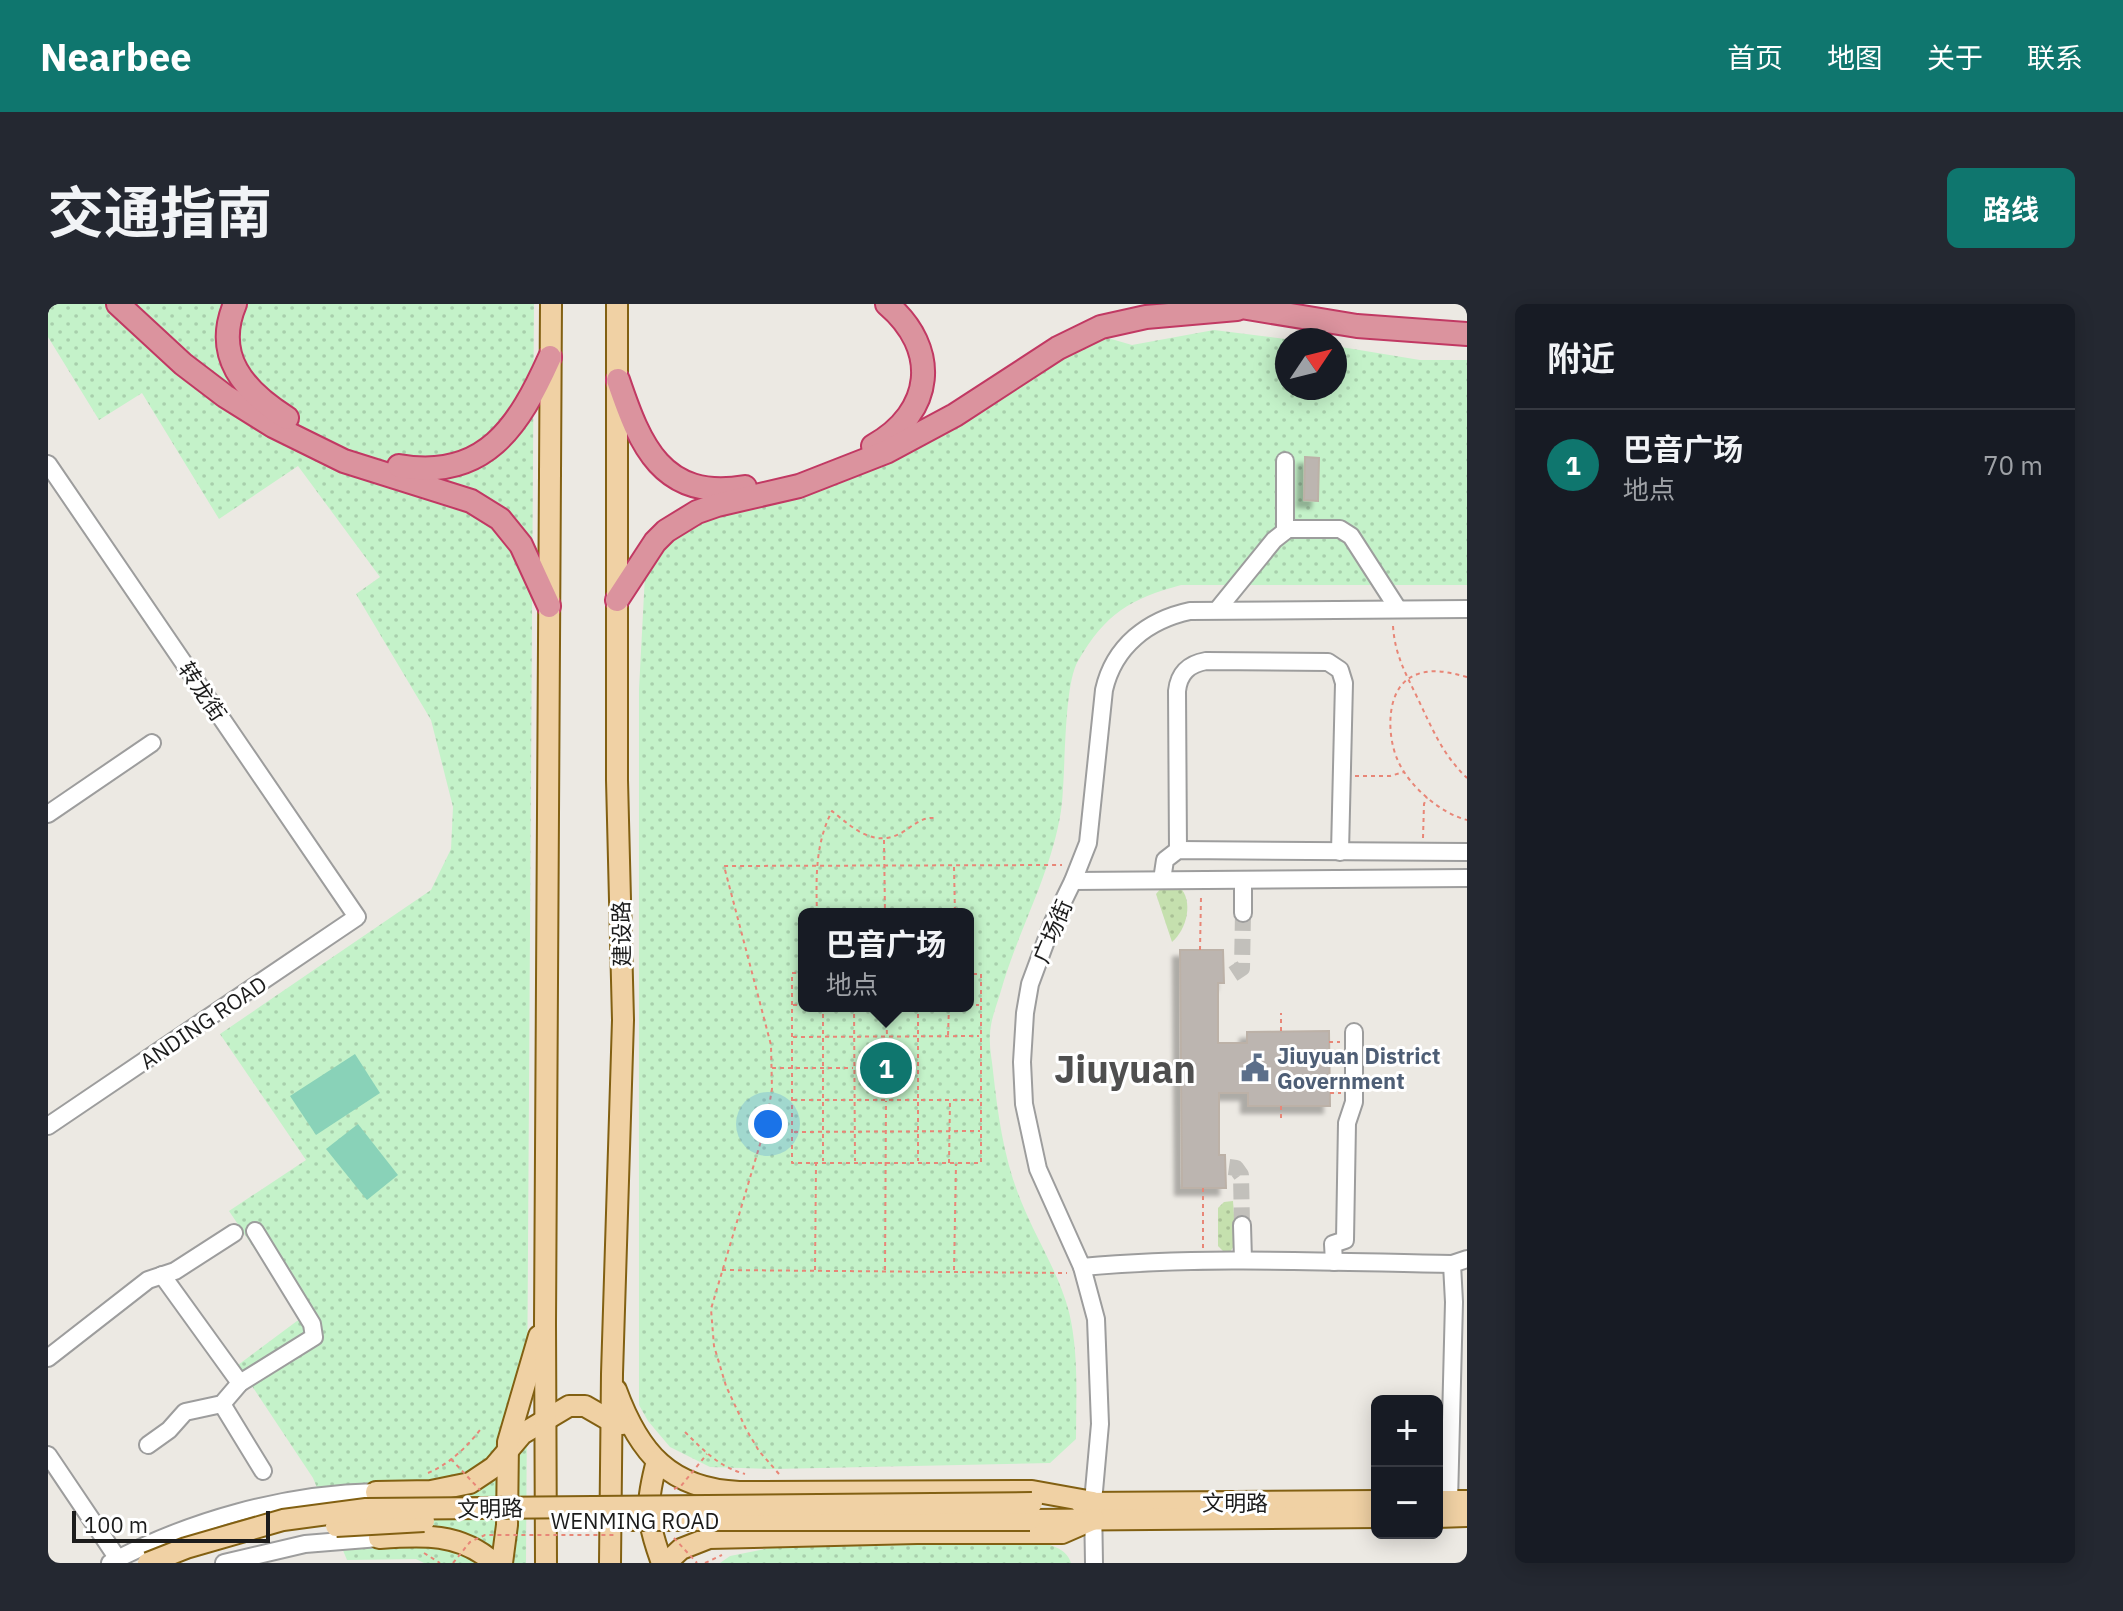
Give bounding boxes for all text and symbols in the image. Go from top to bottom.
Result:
text: Nearbee [40,32,192,81]
text: 首页 [1727,39,1783,76]
text: 地图 [1827,39,1883,76]
text: 关于 [1927,39,1983,76]
text: 联系 [2027,39,2083,76]
button: 路线 [1947,168,2075,248]
text: 交通指南 [48,176,272,248]
north arrow [1275,328,1347,400]
text: 附近 [1547,336,1615,380]
text: 巴音广场 [1623,429,1743,468]
text: 1 [1565,448,1581,482]
text: 70 m [1983,448,2043,482]
text: 地点 [1623,472,1675,506]
street label: 转龙街 [173,656,233,726]
street label: 广场街 [1026,895,1078,967]
street label: 建设路 [606,901,636,967]
popup [798,908,974,1012]
text: 巴音广场 [826,924,946,963]
text: 地点 [826,967,878,1001]
street label: ANDING ROAD [134,969,272,1075]
pin: 1 [860,1038,912,1098]
place label: Jiuyuan District Government [1277,1041,1440,1095]
district label: Jiuyuan [1054,1044,1196,1093]
public building icon: Jiuyuan District Government [1240,1053,1270,1083]
your location [748,1104,788,1144]
map controls [1371,1395,1443,1539]
button: + [1371,1395,1443,1467]
button: − [1371,1467,1443,1539]
street label: 文明路 [1202,1488,1268,1517]
street label: 文明路 [457,1493,523,1523]
street label: WENMING ROAD [551,1506,719,1535]
scale bar [72,1507,270,1543]
text: 100 m [84,1510,148,1539]

